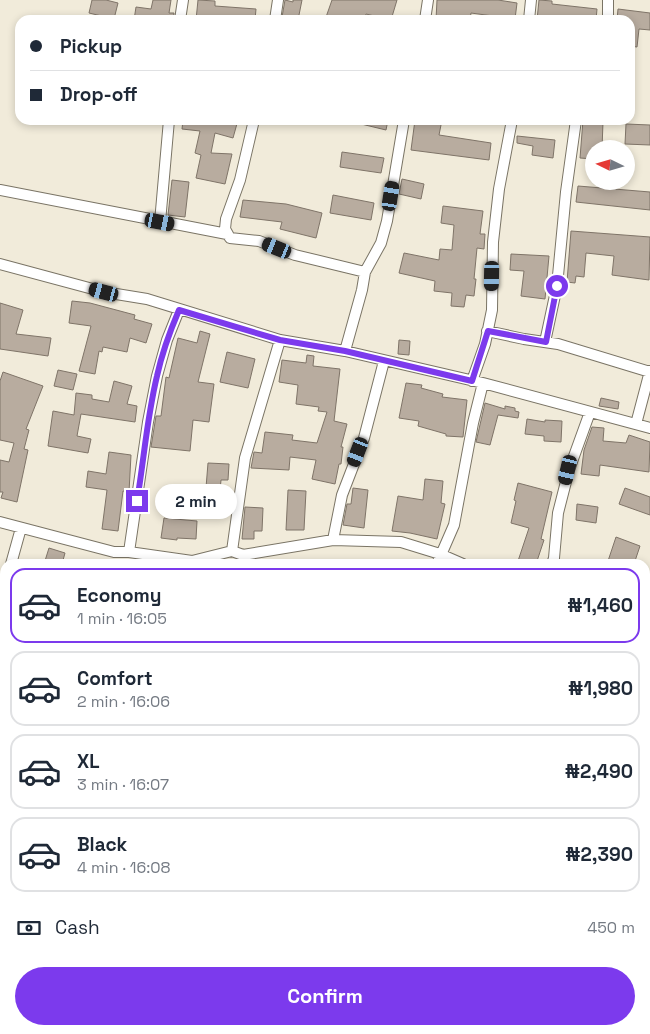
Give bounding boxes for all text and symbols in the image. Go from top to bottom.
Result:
text: Pickup [60,34,122,59]
text: Drop-off [60,82,138,107]
north arrow [585,140,635,190]
map controls [585,140,635,190]
car [381,180,400,212]
car [143,212,176,232]
car [260,235,293,261]
car [484,261,499,291]
route start [546,275,568,297]
car [87,281,120,303]
car [345,435,370,469]
car [557,454,578,486]
callout: 2 min [154,484,237,518]
route end [126,490,148,512]
text: 2 min [175,491,217,512]
icon: car [17,583,62,628]
text: Economy [77,583,161,608]
text: ₦1,460 [567,593,633,618]
text: 1 min · 16:05 [77,608,167,629]
icon: car [17,666,62,711]
text: Comfort [77,666,153,691]
text: ₦1,980 [568,676,633,701]
text: 2 min · 16:06 [77,691,170,712]
icon: car [17,749,62,794]
text: XL [77,749,100,774]
text: ₦2,490 [565,759,633,784]
text: 3 min · 16:07 [77,774,169,795]
icon: car [17,832,62,877]
text: Black [77,832,127,857]
text: ₦2,390 [565,842,633,867]
text: 4 min · 16:08 [77,857,171,878]
icon: cash [15,914,43,942]
text: Cash [55,915,100,940]
text: 450 m [587,917,635,938]
button: Confirm [15,967,635,1025]

